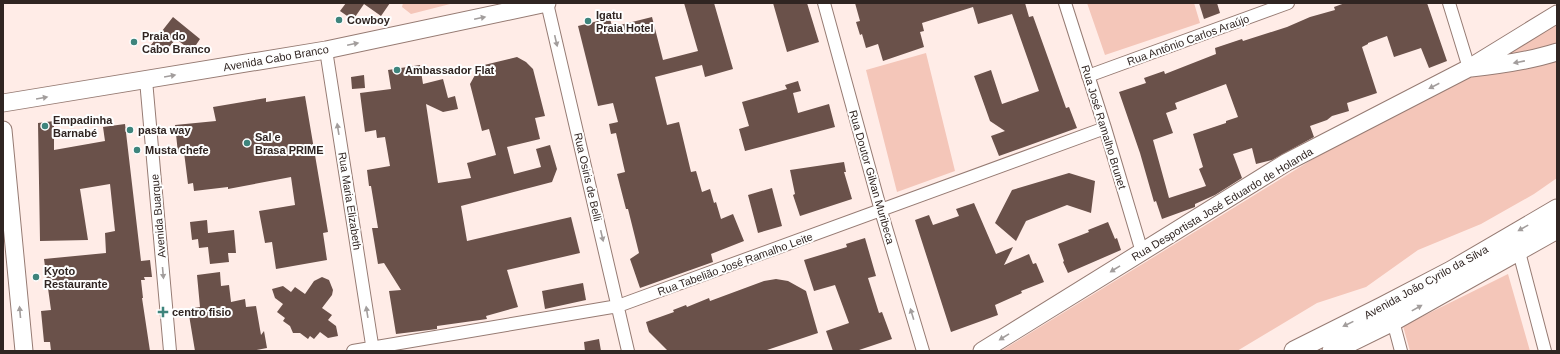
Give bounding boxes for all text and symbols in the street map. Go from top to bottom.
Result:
place label: Igatu Praia Hotel [596,9,653,34]
street label: Rua Antônio Carlos Araújo [1125,12,1251,68]
place label: Cowboy [347,14,391,26]
one-way arrow [474,14,486,20]
marker: Cowboy [334,15,344,25]
marker: Igatu Praia Hotel [583,16,593,26]
place label: Praia do Cabo Branco [142,30,211,55]
one-way arrow [554,35,560,47]
marker: Praia do Cabo Branco [129,37,139,47]
one-way arrow [347,41,359,47]
street label: Avenida Cabo Branco [222,43,330,73]
one-way arrow [1513,59,1525,65]
place label: Ambassador Flat [405,64,495,76]
street label: Rua José Ramalho Brunet [1079,64,1129,190]
marker: Ambassador Flat [392,65,402,75]
one-way arrow [164,73,176,79]
one-way arrow [1428,83,1440,89]
one-way arrow [36,95,48,101]
street label: Rua Doutor Gilvan Muribeca [847,109,897,246]
place label: Empadinha Barnabé [53,114,113,139]
marker: Empadinha Barnabé [40,121,50,131]
one-way arrow [335,123,341,135]
place label: pasta way [138,124,191,136]
marker: pasta way [125,125,135,135]
place label: Sal e Brasa PRIME [255,131,323,156]
street label: Rua Osiris de Belli [572,132,604,222]
marker: Sal e Brasa PRIME [242,138,252,148]
place label: Musta chefe [145,144,209,156]
marker: Musta chefe [132,145,142,155]
street label: Rua Desportista José Eduardo de Holanda [1129,145,1315,263]
street label: Rua Maria Elizabeth [336,151,364,251]
street label: Avenida Buarque [148,174,168,258]
one-way arrow [1517,225,1529,232]
one-way arrow [599,230,605,242]
street label: Rua Tabelião José Ramalho Leite [656,230,814,298]
street label: Avenida João Cyrilo da Silva [1362,242,1491,321]
place label: Kyoto Restaurante [44,265,108,290]
one-way arrow [1110,265,1120,273]
one-way arrow [160,267,167,279]
marker: Kyoto Restaurante [31,272,41,282]
one-way arrow [1411,305,1423,311]
one-way arrow [17,306,23,318]
marker: centro fisio [157,306,169,318]
place label: centro fisio [172,306,232,318]
one-way arrow [364,306,370,319]
one-way arrow [909,307,915,319]
one-way arrow [1342,321,1353,327]
one-way arrow [999,333,1009,341]

